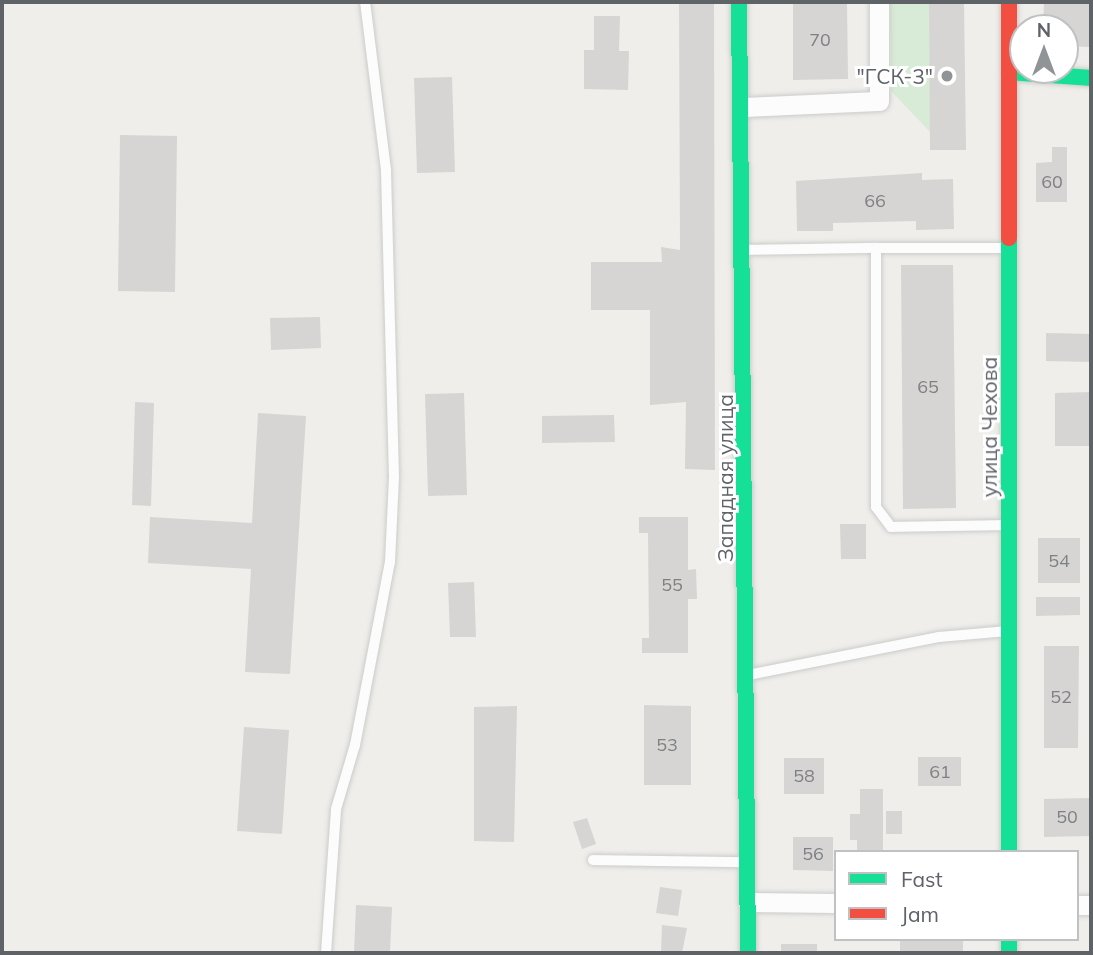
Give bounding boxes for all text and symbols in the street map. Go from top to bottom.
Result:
north arrow [1009,14,1079,84]
text: N [1037,18,1051,42]
house number: 70 [809,29,831,51]
place label: "ГСК-3" [857,63,933,89]
marker: "ГСК-3" [939,68,955,84]
house number: 60 [1041,171,1063,193]
house number: 66 [864,190,886,212]
street label: улица Чехова [976,357,1002,497]
house number: 65 [917,376,939,398]
street label: Западная улица [712,394,738,562]
house number: 54 [1048,550,1070,572]
house number: 55 [661,574,683,596]
house number: 52 [1050,686,1072,708]
house number: 53 [656,734,678,756]
house number: 61 [929,761,951,783]
house number: 58 [793,765,815,787]
house number: 50 [1056,806,1078,828]
house number: 56 [802,843,824,865]
legend [834,850,1079,941]
text: Fast [901,866,943,892]
text: Jam [901,901,939,927]

